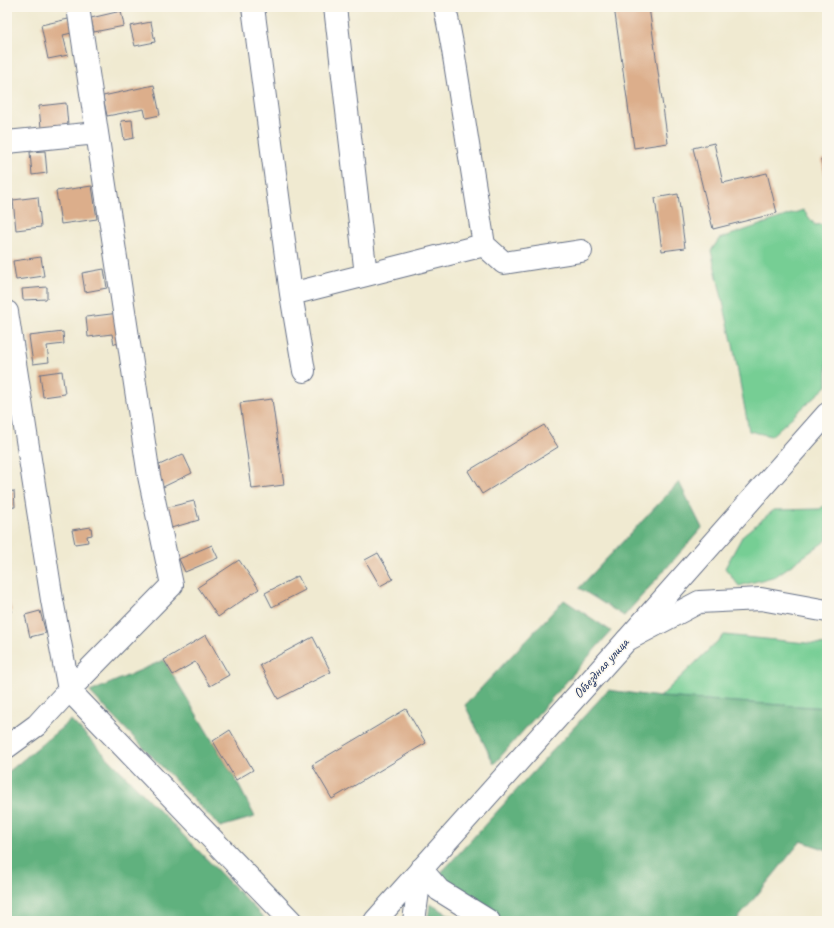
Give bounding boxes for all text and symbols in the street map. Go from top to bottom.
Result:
street label: Объездная улица [570,633,633,702]

